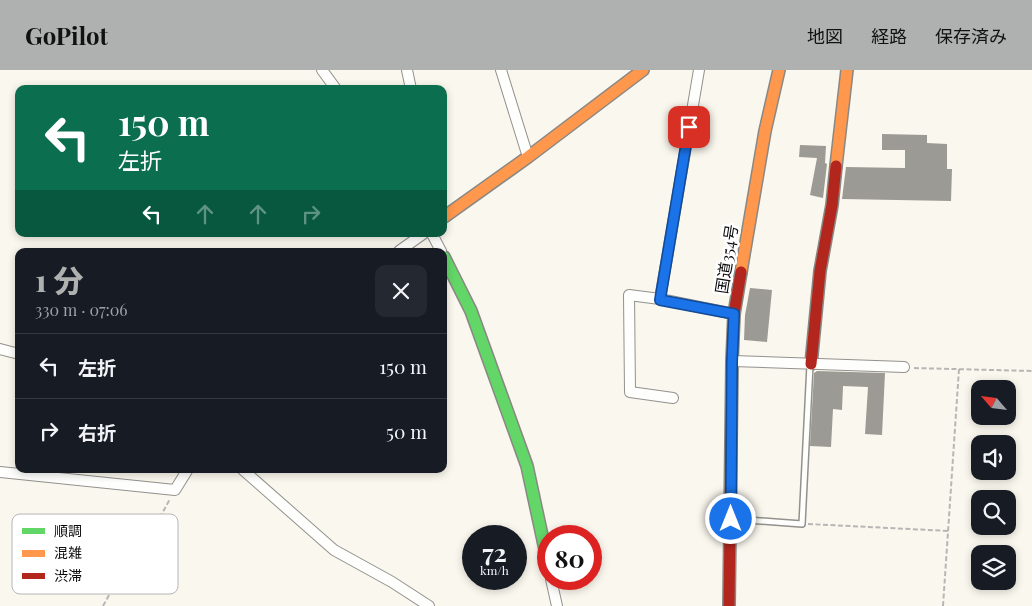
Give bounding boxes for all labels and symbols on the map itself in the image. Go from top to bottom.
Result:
pin [668,106,710,148]
street label: 国道354号 [710,223,742,295]
north arrow [971,380,1016,425]
position arrow [704,492,756,544]
legend [12,514,178,594]
text: 順調 [54,521,82,540]
speed limit sign: 80 [537,525,602,590]
text: 混雑 [54,543,82,562]
text: 渋滞 [54,566,82,585]

